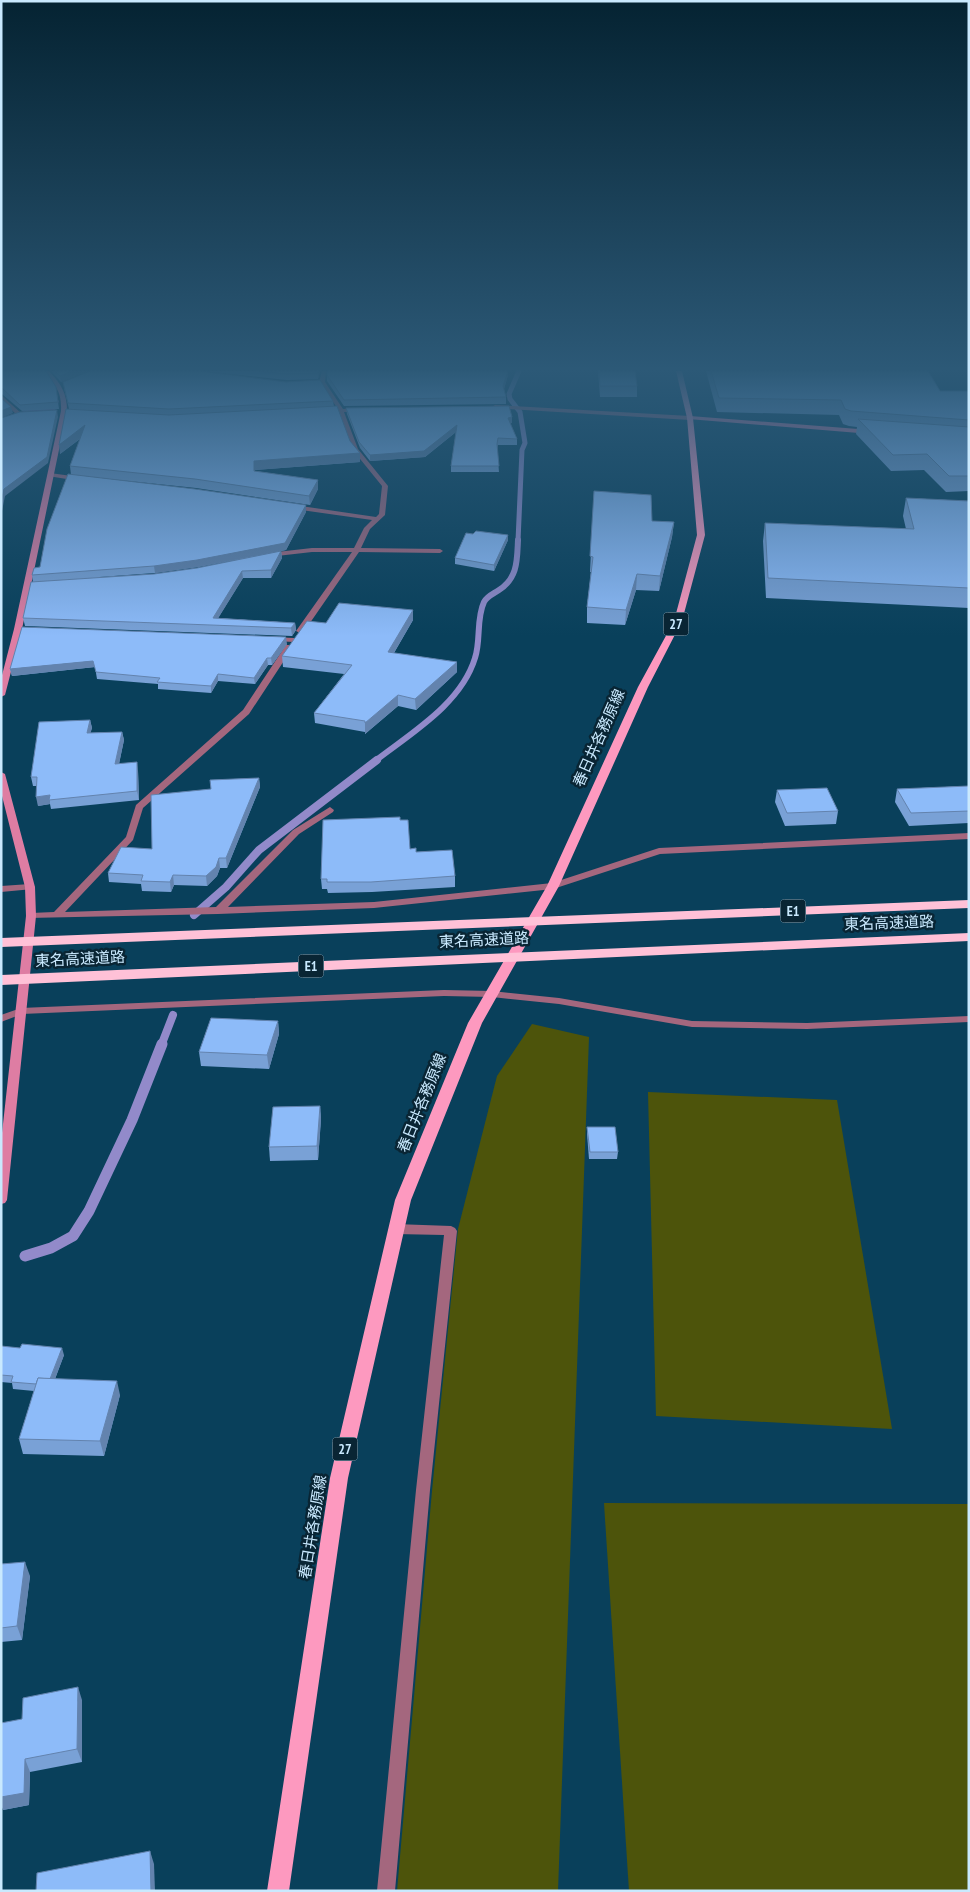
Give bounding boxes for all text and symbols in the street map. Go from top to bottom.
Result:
road number: 27 [664,612,688,636]
street label: 春日井各務原線 [569,686,629,790]
road number: E1 [780,899,806,922]
street label: 東名高速道路 [844,911,934,934]
street label: 東名高速道路 [439,928,529,951]
street label: 東名高速道路 [35,947,125,970]
road number: E1 [298,954,324,978]
street label: 春日井各務原線 [393,1051,450,1155]
road number: 27 [332,1438,358,1460]
street label: 春日井各務原線 [295,1474,330,1580]

